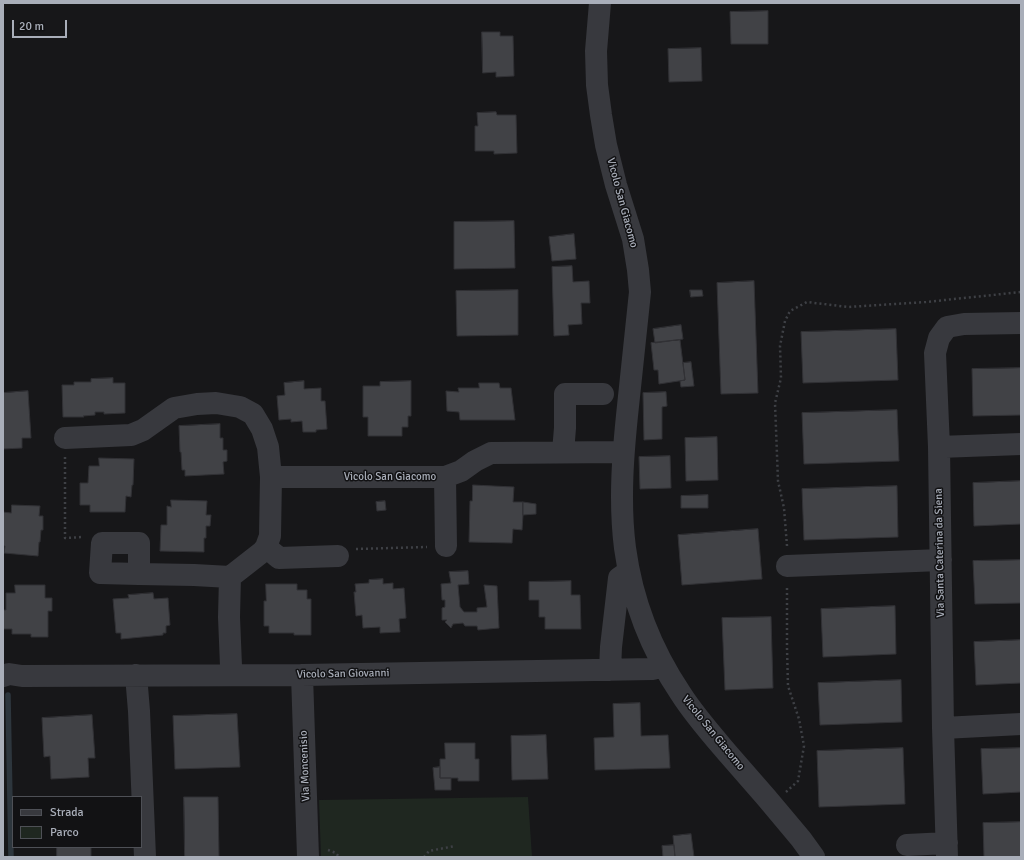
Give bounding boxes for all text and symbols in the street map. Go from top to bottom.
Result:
scale bar [14,12,69,38]
text: 20 m [19,19,44,34]
street label: Vicolo San Giacomo [604,157,640,249]
street label: Vicolo San Giacomo [344,470,436,484]
street label: Via Santa Caterina da Siena [932,488,948,618]
street label: Vicolo San Giovanni [297,667,389,681]
street label: Vicolo San Giacomo [679,693,747,773]
street label: Via Moncenisio [297,730,313,802]
legend [12,796,142,848]
text: Strada [50,805,84,820]
text: Parco [50,825,79,840]

